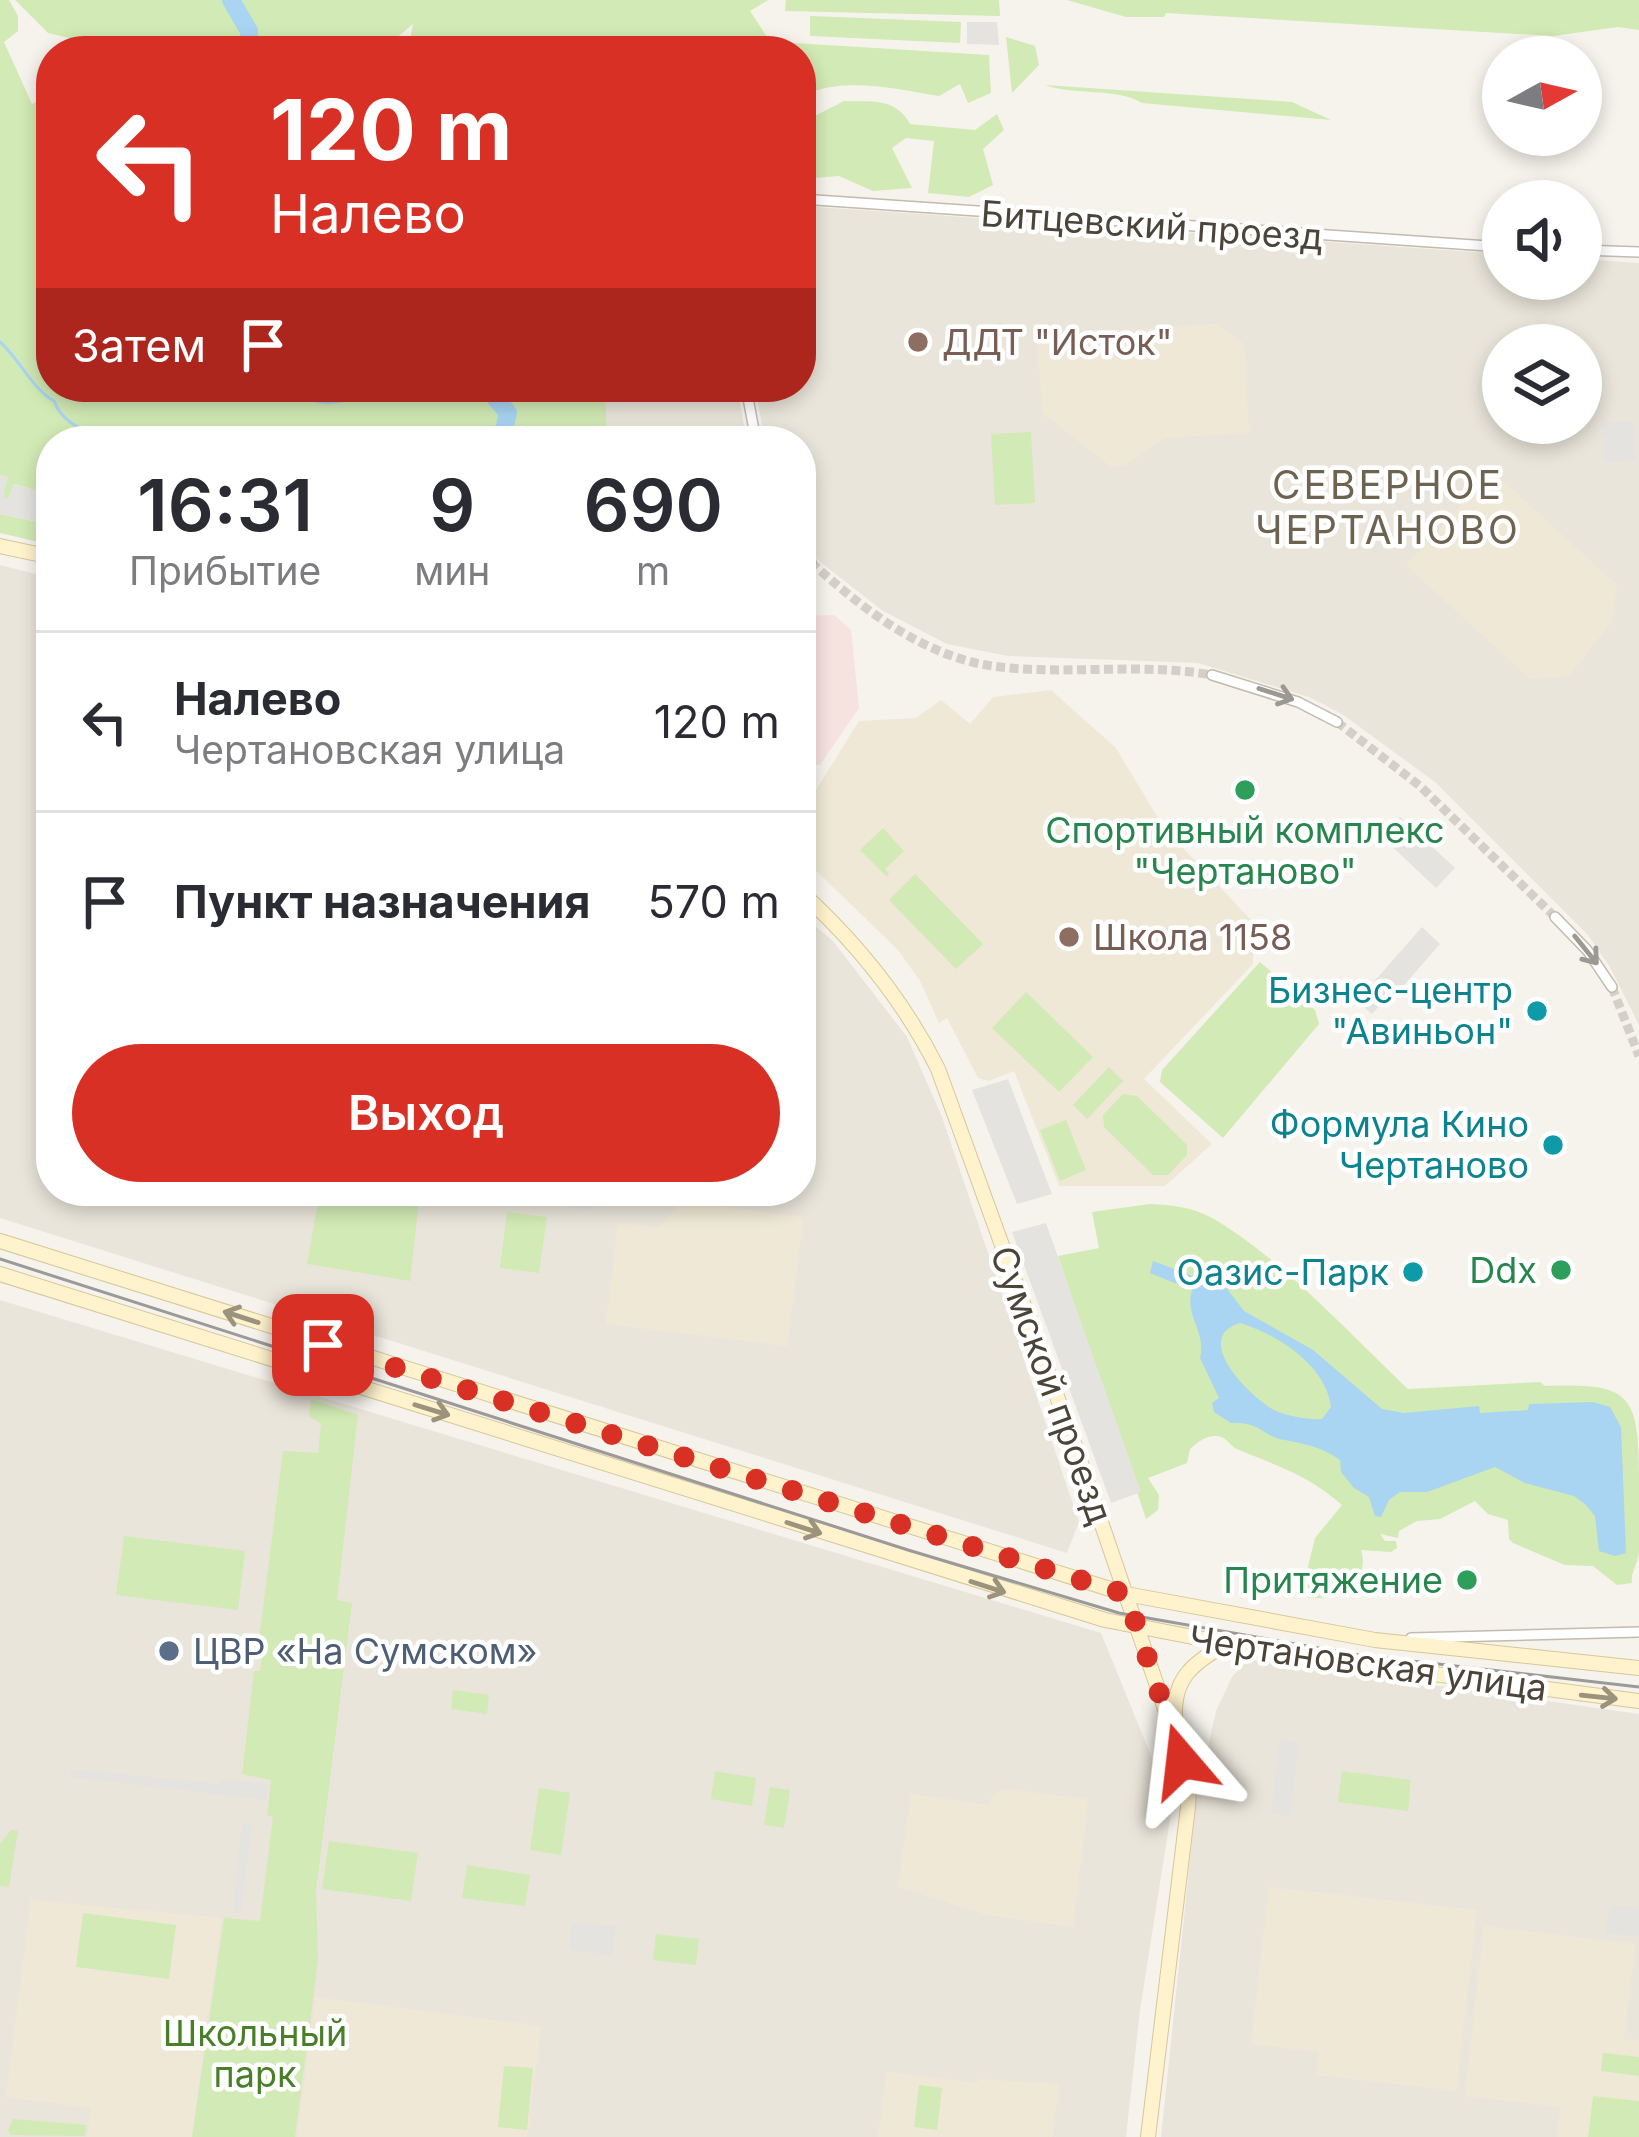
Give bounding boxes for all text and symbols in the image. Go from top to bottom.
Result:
north arrow [1482,36,1602,156]
map controls [1482,36,1602,444]
text: 120 m [270,79,512,180]
icon: left [72,84,228,240]
button: sound [1482,180,1602,300]
text: Налево [270,181,466,246]
street label: Битцевский проезд [979,191,1325,259]
icon: arrive [230,312,296,378]
text: Затем [72,318,206,373]
place label: ДДТ "Исток" [942,320,1173,364]
button: layers [1482,324,1602,444]
marker: ДДТ "Исток" [905,329,931,355]
text: 16:31 [137,461,313,548]
text: 9 [429,461,475,548]
text: 690 [583,461,723,548]
district label: СЕВЕРНОЕ ЧЕРТАНОВО [1255,461,1521,553]
text: Прибытие [129,547,321,594]
text: мин [414,547,490,594]
text: m [636,547,670,594]
text: Налево [174,671,341,726]
one-way arrow [1256,685,1294,707]
icon: left [72,689,138,755]
text: 120 m [654,694,780,749]
text: Чертановская улица [174,726,565,773]
marker: Спортивный комплекс "Чертаново" [1232,777,1258,803]
place label: Спортивный комплекс "Чертаново" [1045,808,1445,893]
icon: arrive [72,869,138,935]
text: Пункт назначения [174,874,591,929]
text: 570 m [647,874,780,929]
place label: Школа 1158 [1093,915,1292,959]
marker: Школа 1158 [1056,924,1082,950]
one-way arrow [1571,934,1599,965]
place label: Бизнес-центр "Авиньон" [1268,968,1513,1053]
marker: Бизнес-центр "Авиньон" [1524,998,1550,1024]
button: Выход [72,1044,780,1182]
place label: Формула Кино Чертаново [1270,1102,1529,1187]
marker: Формула Кино Чертаново [1540,1132,1566,1158]
street label: Сумской проезд [981,1240,1123,1530]
place label: Ddx [1469,1248,1537,1292]
place label: Оазис-Парк [1177,1250,1389,1294]
marker: Ddx [1548,1257,1574,1283]
marker: Оазис-Парк [1400,1259,1426,1285]
pin [272,1294,374,1396]
one-way arrow [223,1305,261,1327]
icon: arrive [290,1312,356,1378]
one-way arrow [412,1400,450,1422]
one-way arrow [784,1518,822,1540]
place label: Притяжение [1223,1558,1443,1602]
marker: Притяжение [1454,1567,1480,1593]
one-way arrow [968,1577,1006,1599]
street label: Чертановская улица [1186,1616,1550,1710]
place label: ЦВР «На Сумском» [193,1629,537,1673]
marker: ЦВР «На Сумском» [156,1638,182,1664]
one-way arrow [1579,1686,1618,1708]
position arrow [1119,1698,1245,1824]
park label: Школьный парк [163,2011,347,2096]

